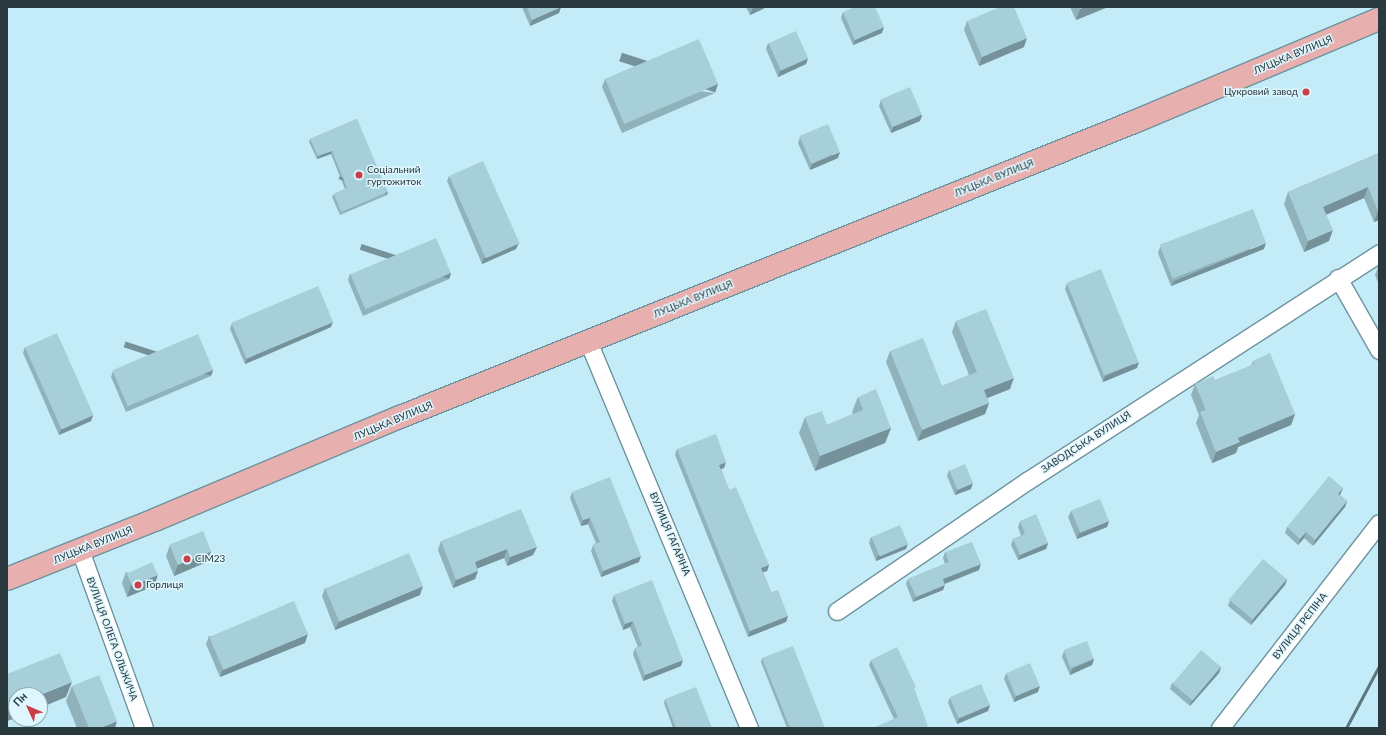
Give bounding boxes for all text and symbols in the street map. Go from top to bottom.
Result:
street label: ЛУЦЬКА ВУЛИЦЯ [1252,33,1334,77]
place label: Цукровий завод [1224,86,1298,98]
marker: Цукровий завод [1301,87,1311,97]
street label: ЛУЦЬКА ВУЛИЦЯ [952,157,1036,199]
place label: Соціальний гуртожиток [367,163,421,186]
marker: Соціальний гуртожиток [354,170,364,180]
street label: ЛУЦЬКА ВУЛИЦЯ [651,278,735,320]
street label: ЛУЦЬКА ВУЛИЦЯ [352,399,434,443]
street label: ЗАВОДСЬКА ВУЛИЦЯ [1039,409,1133,475]
street label: ВУЛИЦЯ ГАГАРІНА [647,490,693,578]
street label: ЛУЦЬКА ВУЛИЦЯ [51,524,135,566]
place label: СІМ23 [195,553,225,565]
marker: СІМ23 [182,554,192,564]
street label: ВУЛИЦЯ ОЛЕГА ОЛЬЖИЧА [84,575,140,703]
place label: Горлиця [146,579,183,591]
marker: Горлиця [133,580,143,590]
street label: ВУЛИЦЯ РЄПІНА [1270,590,1330,662]
north arrow [8,687,48,727]
text: Пн [10,689,29,709]

